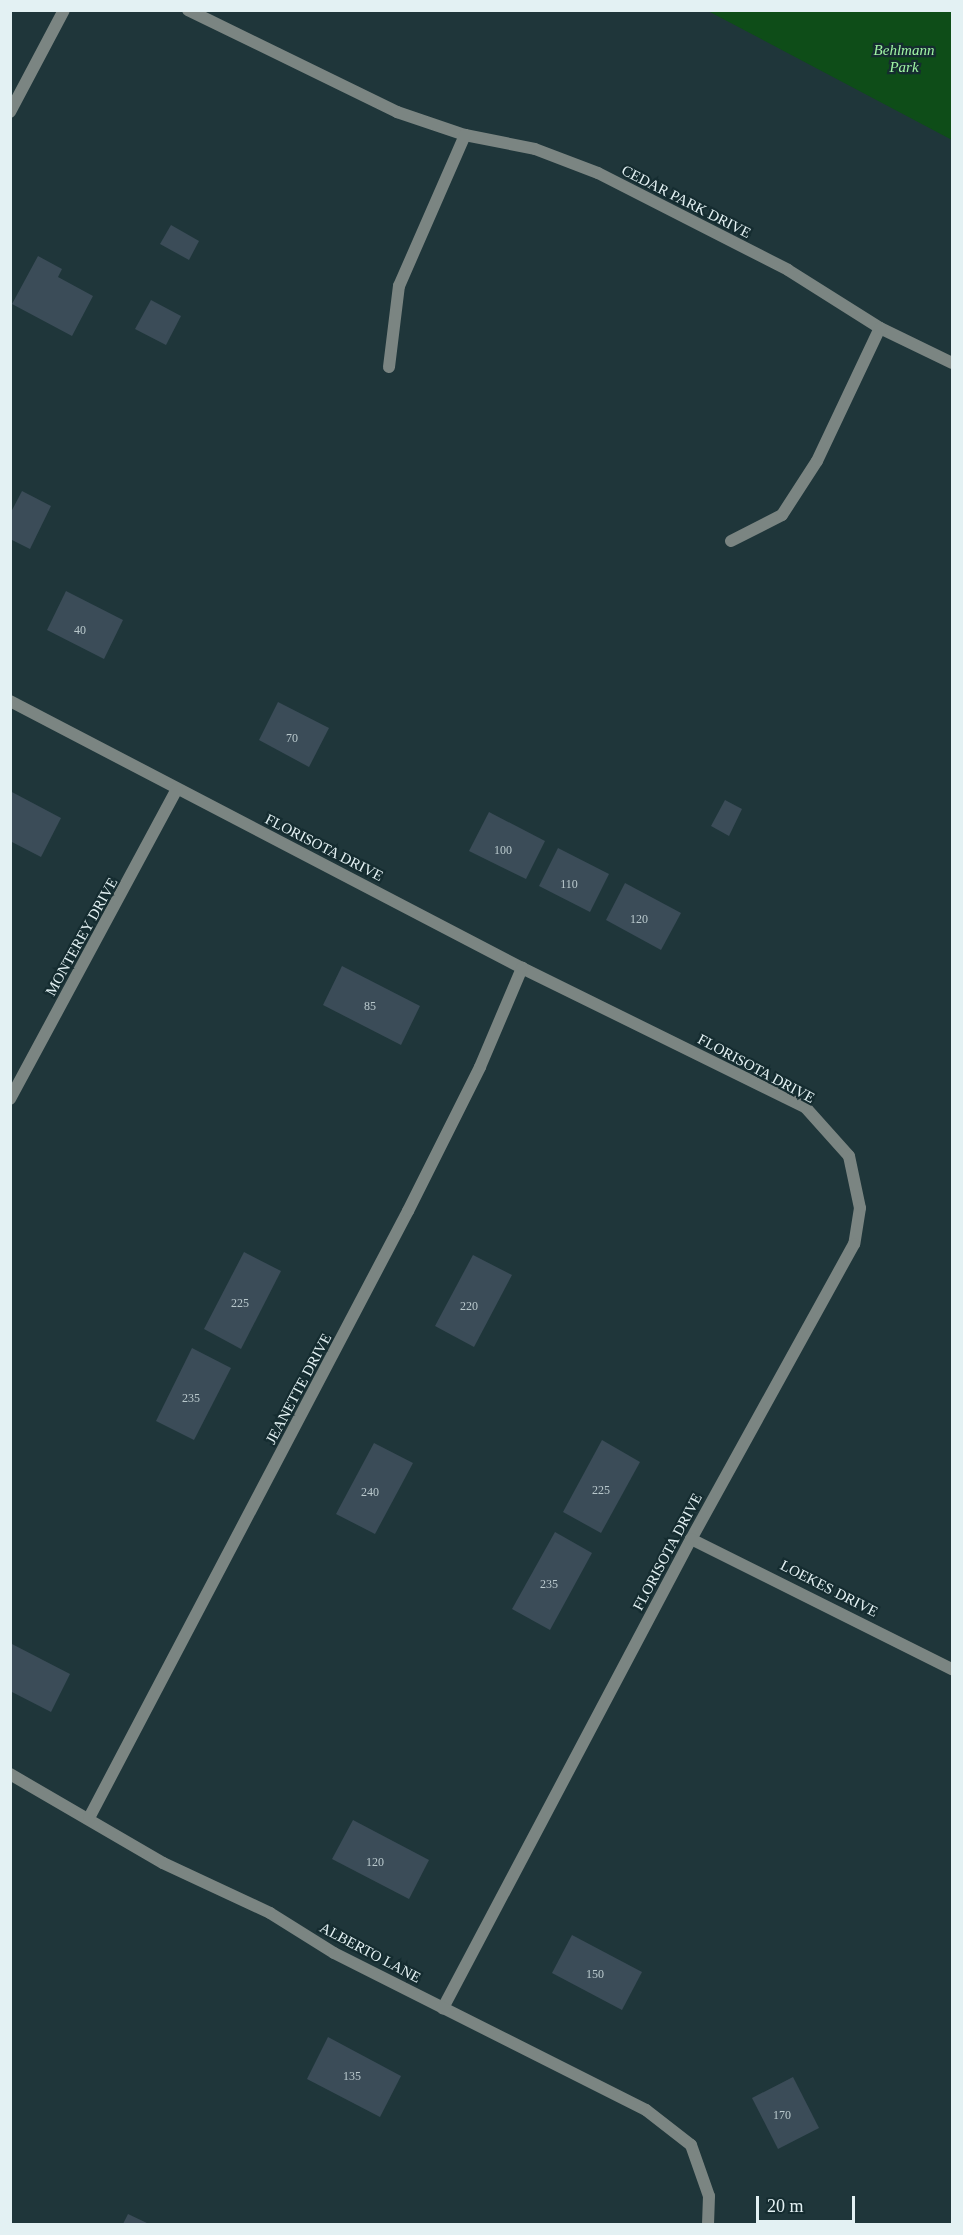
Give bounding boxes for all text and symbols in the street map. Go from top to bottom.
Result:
park label: Behlmann Park [874,41,934,76]
street label: CEDAR PARK DRIVE [618,162,754,242]
house number: 40 [74,624,86,638]
house number: 70 [286,732,298,746]
street label: FLORISOTA DRIVE [262,810,386,886]
house number: 100 [494,844,512,858]
street label: MONTEREY DRIVE [42,875,122,999]
house number: 110 [560,878,578,892]
house number: 120 [630,913,648,927]
house number: 85 [364,1000,376,1014]
street label: FLORISOTA DRIVE [694,1030,818,1108]
house number: 225 [231,1297,249,1311]
house number: 220 [460,1300,478,1314]
street label: JEANETTE DRIVE [262,1331,336,1447]
house number: 235 [182,1392,200,1406]
house number: 225 [592,1484,610,1498]
house number: 240 [361,1486,379,1500]
street label: FLORISOTA DRIVE [629,1490,707,1614]
street label: LOEKES DRIVE [777,1557,881,1621]
house number: 235 [540,1578,558,1592]
house number: 120 [366,1856,384,1870]
street label: ALBERTO LANE [316,1919,424,1987]
house number: 150 [586,1968,604,1982]
house number: 135 [343,2070,361,2084]
house number: 170 [773,2109,791,2123]
scale bar [759,2184,858,2222]
text: 20 m [767,2196,804,2216]

